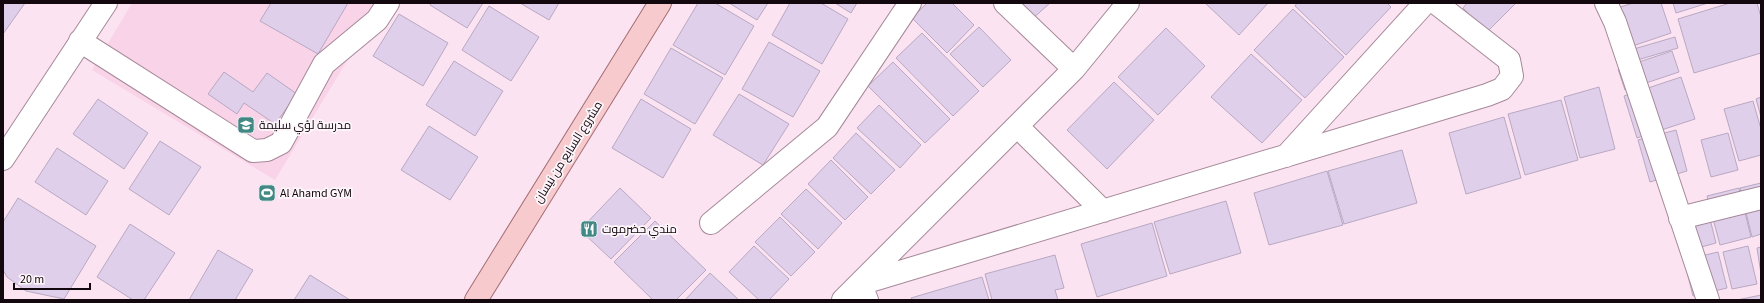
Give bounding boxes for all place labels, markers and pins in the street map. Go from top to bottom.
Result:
school or university icon: مدرسة لؤي سليمة [236,115,256,135]
place label: مدرسة لؤي سليمة [259,117,351,135]
sports icon: Al Ahamd GYM [257,183,277,203]
place label: Al Ahamd GYM [280,185,352,202]
restaurant icon: مندي حضرموت [579,219,599,239]
place label: مندي حضرموت [602,221,677,239]

